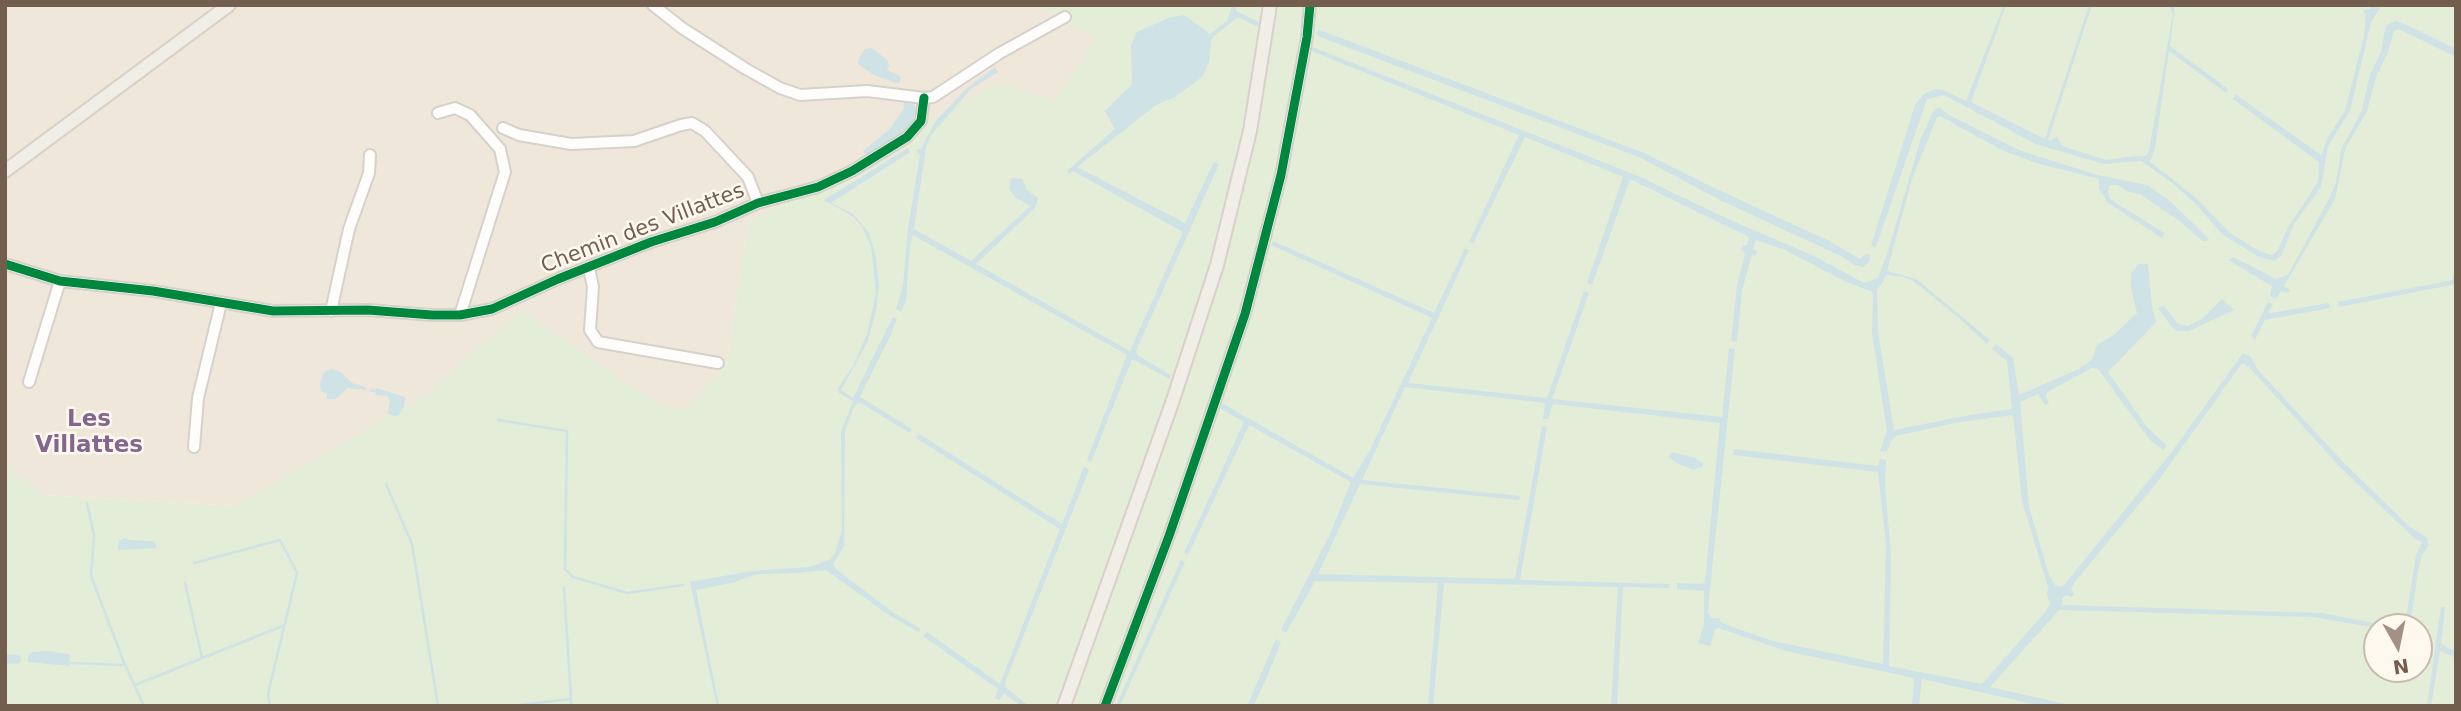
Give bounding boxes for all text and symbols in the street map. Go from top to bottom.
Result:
street label: Chemin des Villattes [538,179,748,279]
district label: Les Villattes [35,406,143,460]
north arrow [2363,613,2433,683]
text: N [2391,655,2411,679]

